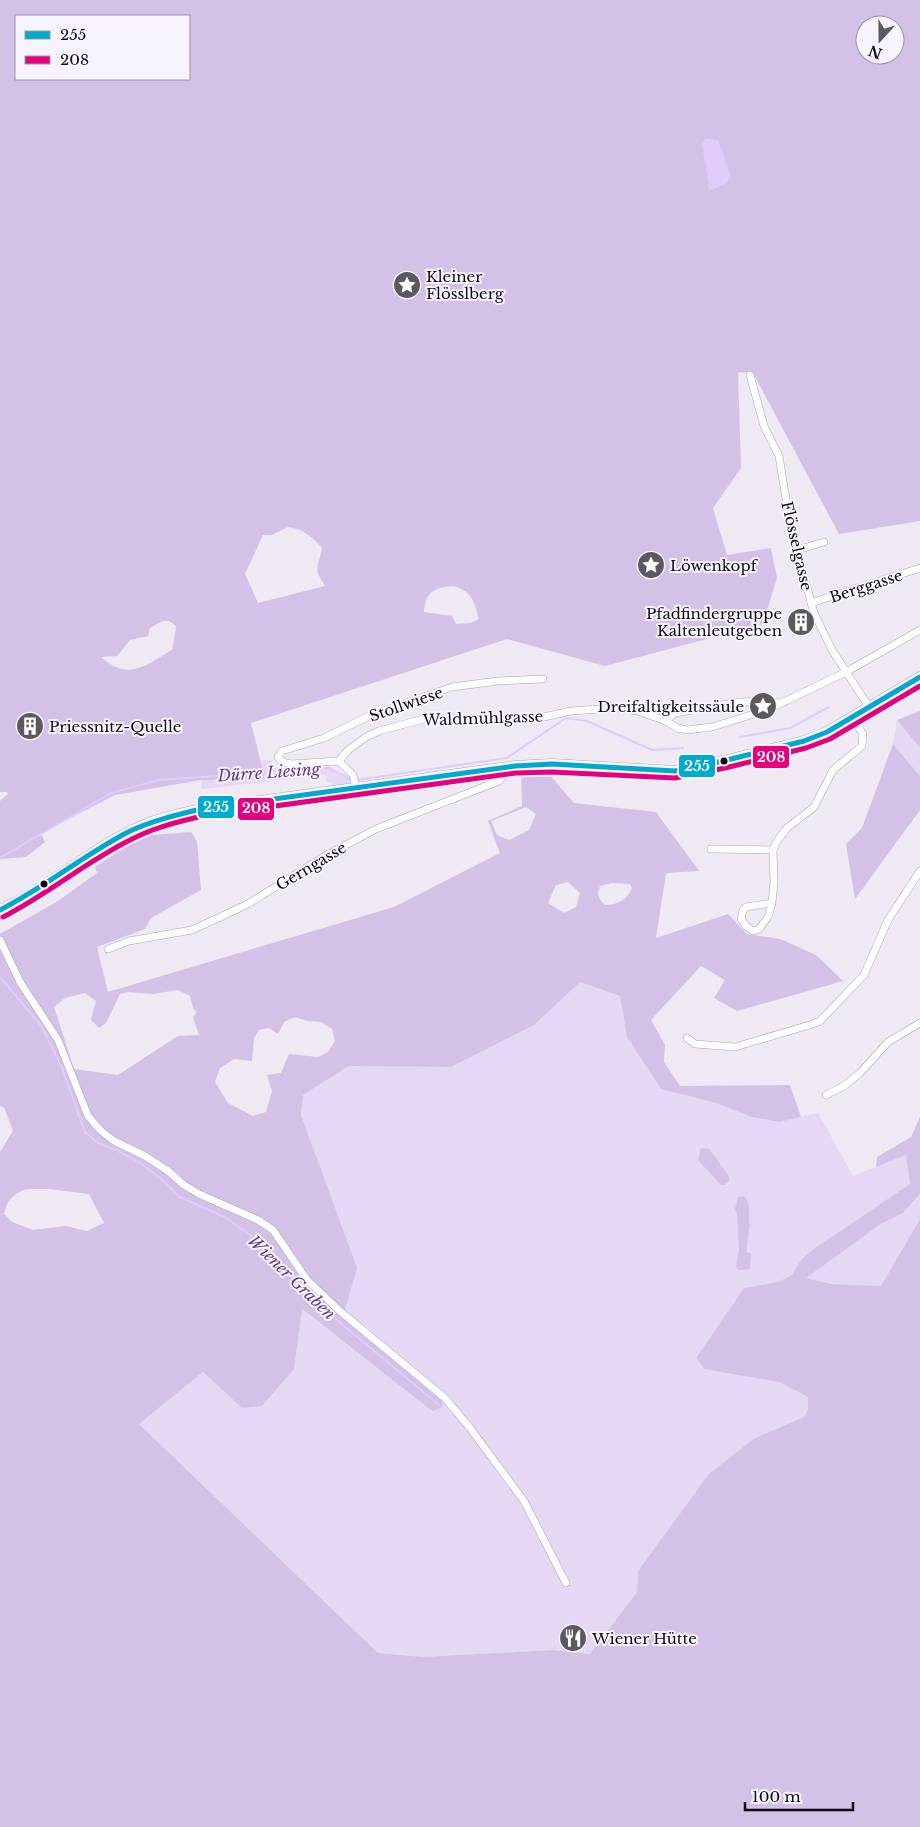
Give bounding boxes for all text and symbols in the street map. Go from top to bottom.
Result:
legend [15,15,190,80]
north arrow [855,15,905,65]
text: 255 [60,25,86,44]
text: N [866,41,885,63]
text: 208 [60,50,89,69]
place label: Kleiner Flösslberg [426,267,505,303]
place icon: Kleiner Flösslberg [392,270,422,300]
street label: Flösselgasse [777,499,817,593]
place icon: Löwenkopf [636,550,666,580]
place label: Löwenkopf [670,556,759,575]
street label: Berggasse [827,565,905,607]
place label: Pfadfindergruppe Kaltenleutgeben [646,604,782,640]
building icon: Pfadfindergruppe Kaltenleutgeben [786,607,816,637]
street label: Stollwiese [367,683,445,725]
place icon: Dreifaltigkeitssäule [748,691,778,721]
place label: Dreifaltigkeitssäule [597,697,744,716]
street label: Waldmühlgasse [421,706,544,730]
building icon: Priessnitz-Quelle [15,711,45,741]
place label: Priessnitz-Quelle [49,717,181,736]
line badge: 208 [752,745,790,769]
text: 208 [757,748,785,766]
line badge: 255 [678,754,716,778]
unlabelled marker [719,756,729,766]
text: 255 [684,757,710,775]
water label: Dürre Liesing [216,758,322,786]
line badge: 255 [197,795,235,819]
line badge: 208 [237,797,275,821]
text: 255 [203,798,229,816]
text: 208 [242,799,270,817]
street label: Gerngasse [272,838,350,894]
unlabelled marker [39,879,49,889]
water label: Wiener Graben [244,1230,340,1324]
restaurant icon: Wiener Hütte [558,1623,588,1653]
place label: Wiener Hütte [591,1629,697,1648]
scale bar [745,1780,852,1812]
text: 100 m [752,1787,801,1806]

